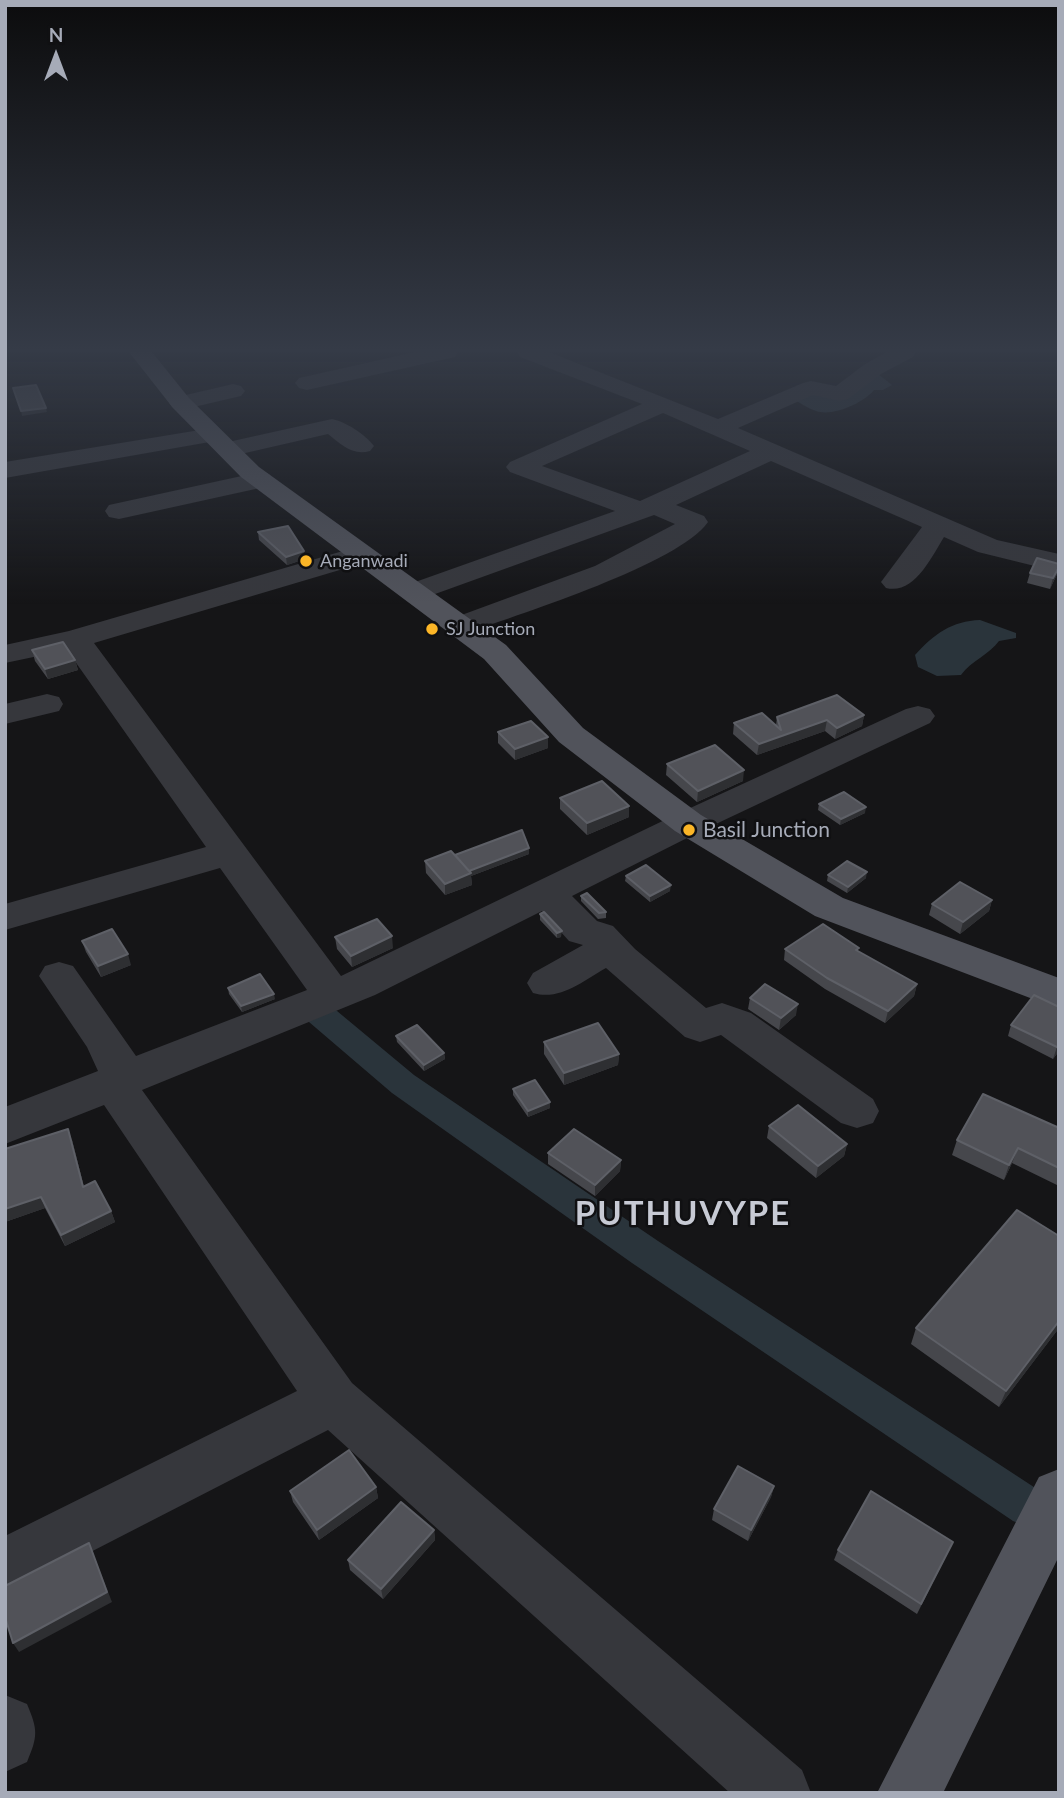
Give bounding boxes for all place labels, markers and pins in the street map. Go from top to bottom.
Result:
place label: Anganwadi [320,550,408,572]
marker: Anganwadi [298,553,314,569]
place label: SJ Junction [446,618,535,640]
marker: SJ Junction [424,621,440,637]
place label: Basil Junction [703,817,830,843]
marker: Basil Junction [681,822,697,838]

